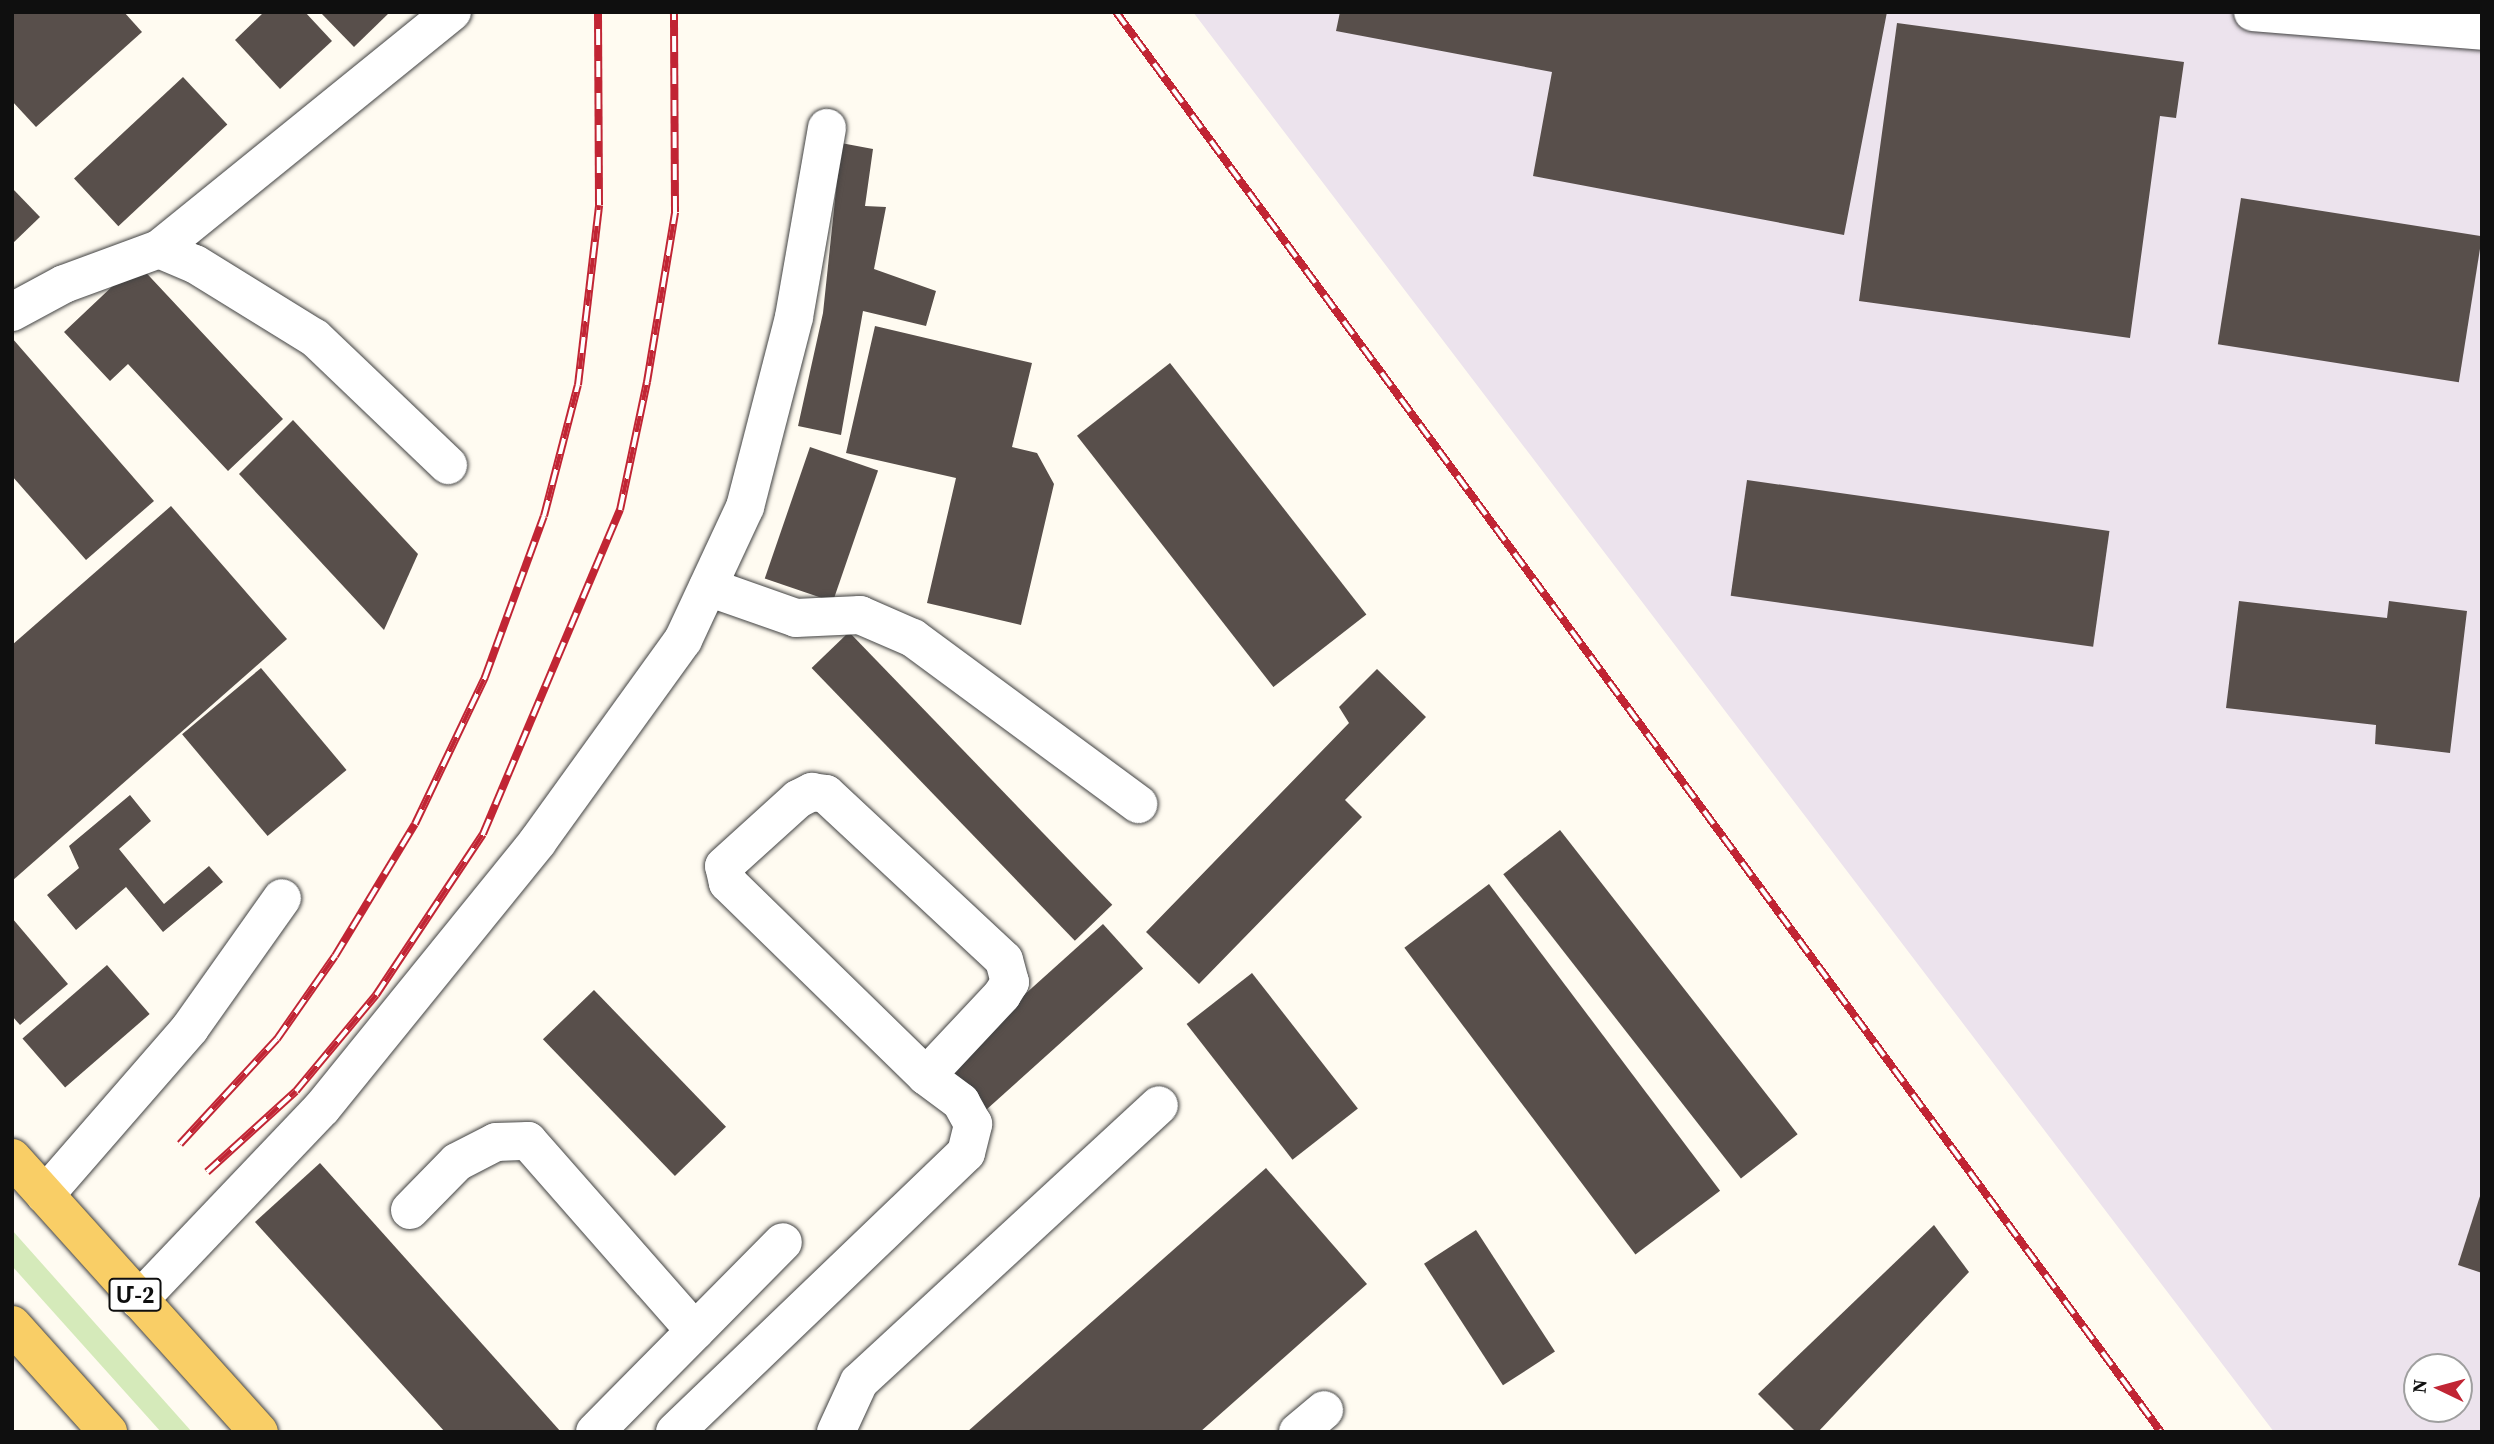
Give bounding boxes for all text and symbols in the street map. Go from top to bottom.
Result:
road number: Մ-2 [107,1276,163,1314]
north arrow [2403,1353,2473,1423]
text: N [2406,1378,2433,1394]

